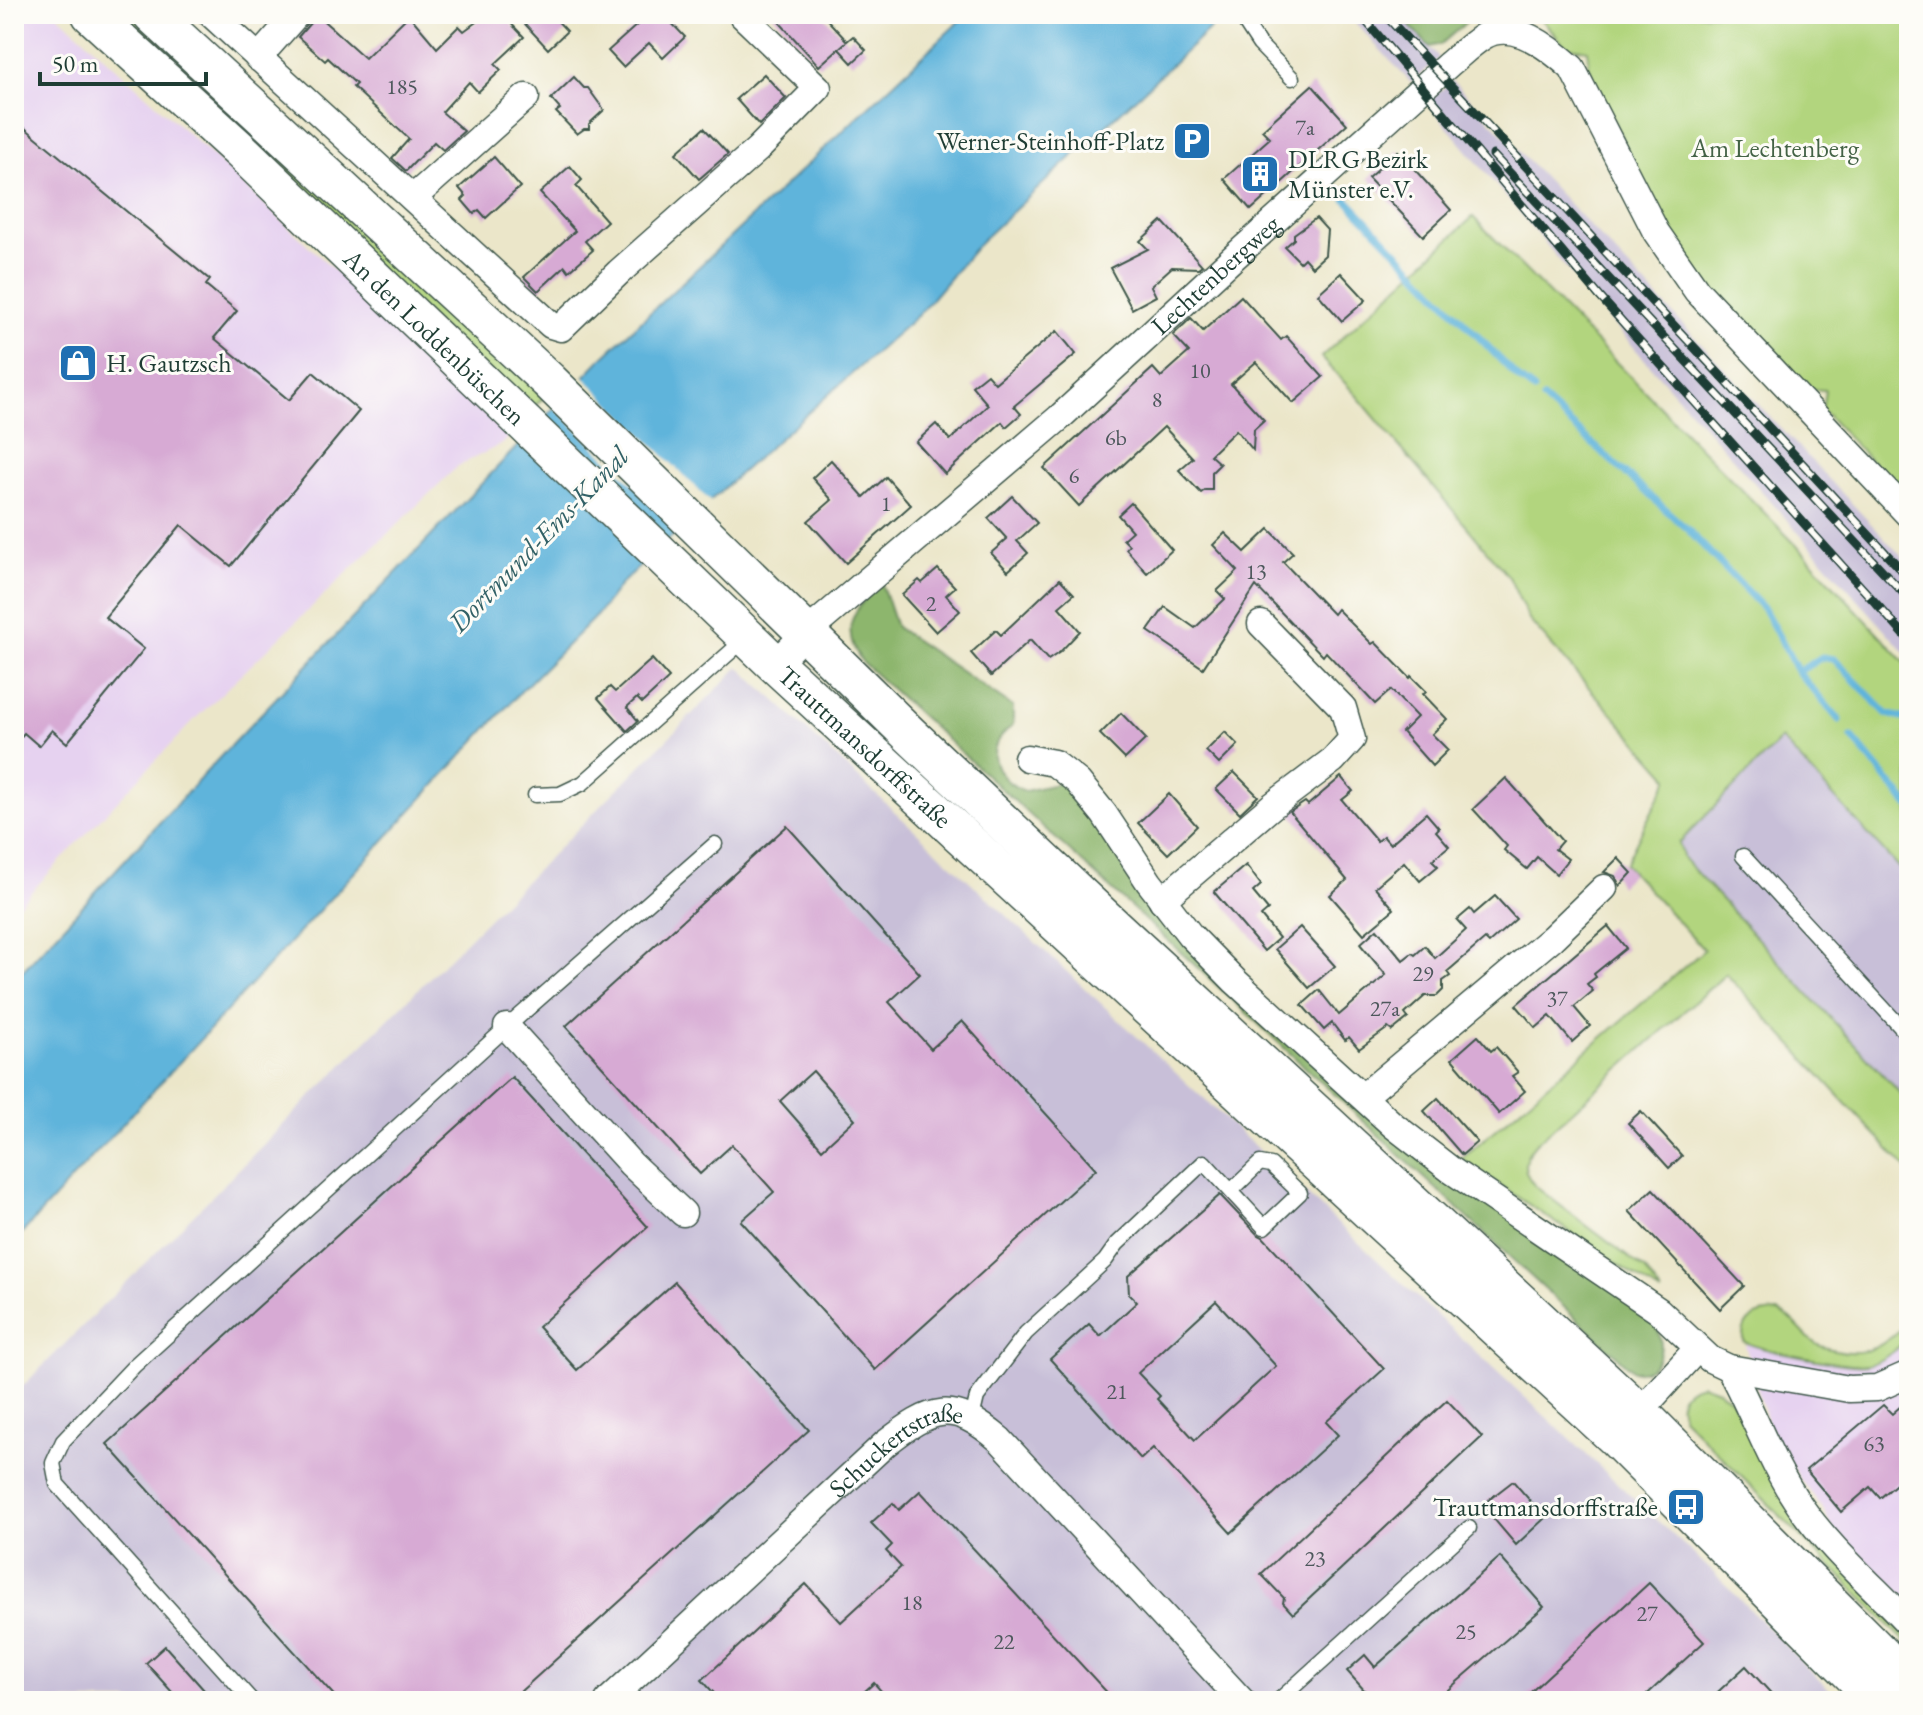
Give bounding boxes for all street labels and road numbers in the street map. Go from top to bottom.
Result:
street label: Lechtenbergweg [1144,207,1288,342]
street label: An den Loddenbüschen [336,241,534,433]
street label: Trauttmansdorffstraße [771,658,959,836]
street label: Schuckertstraße [821,1395,968,1505]

